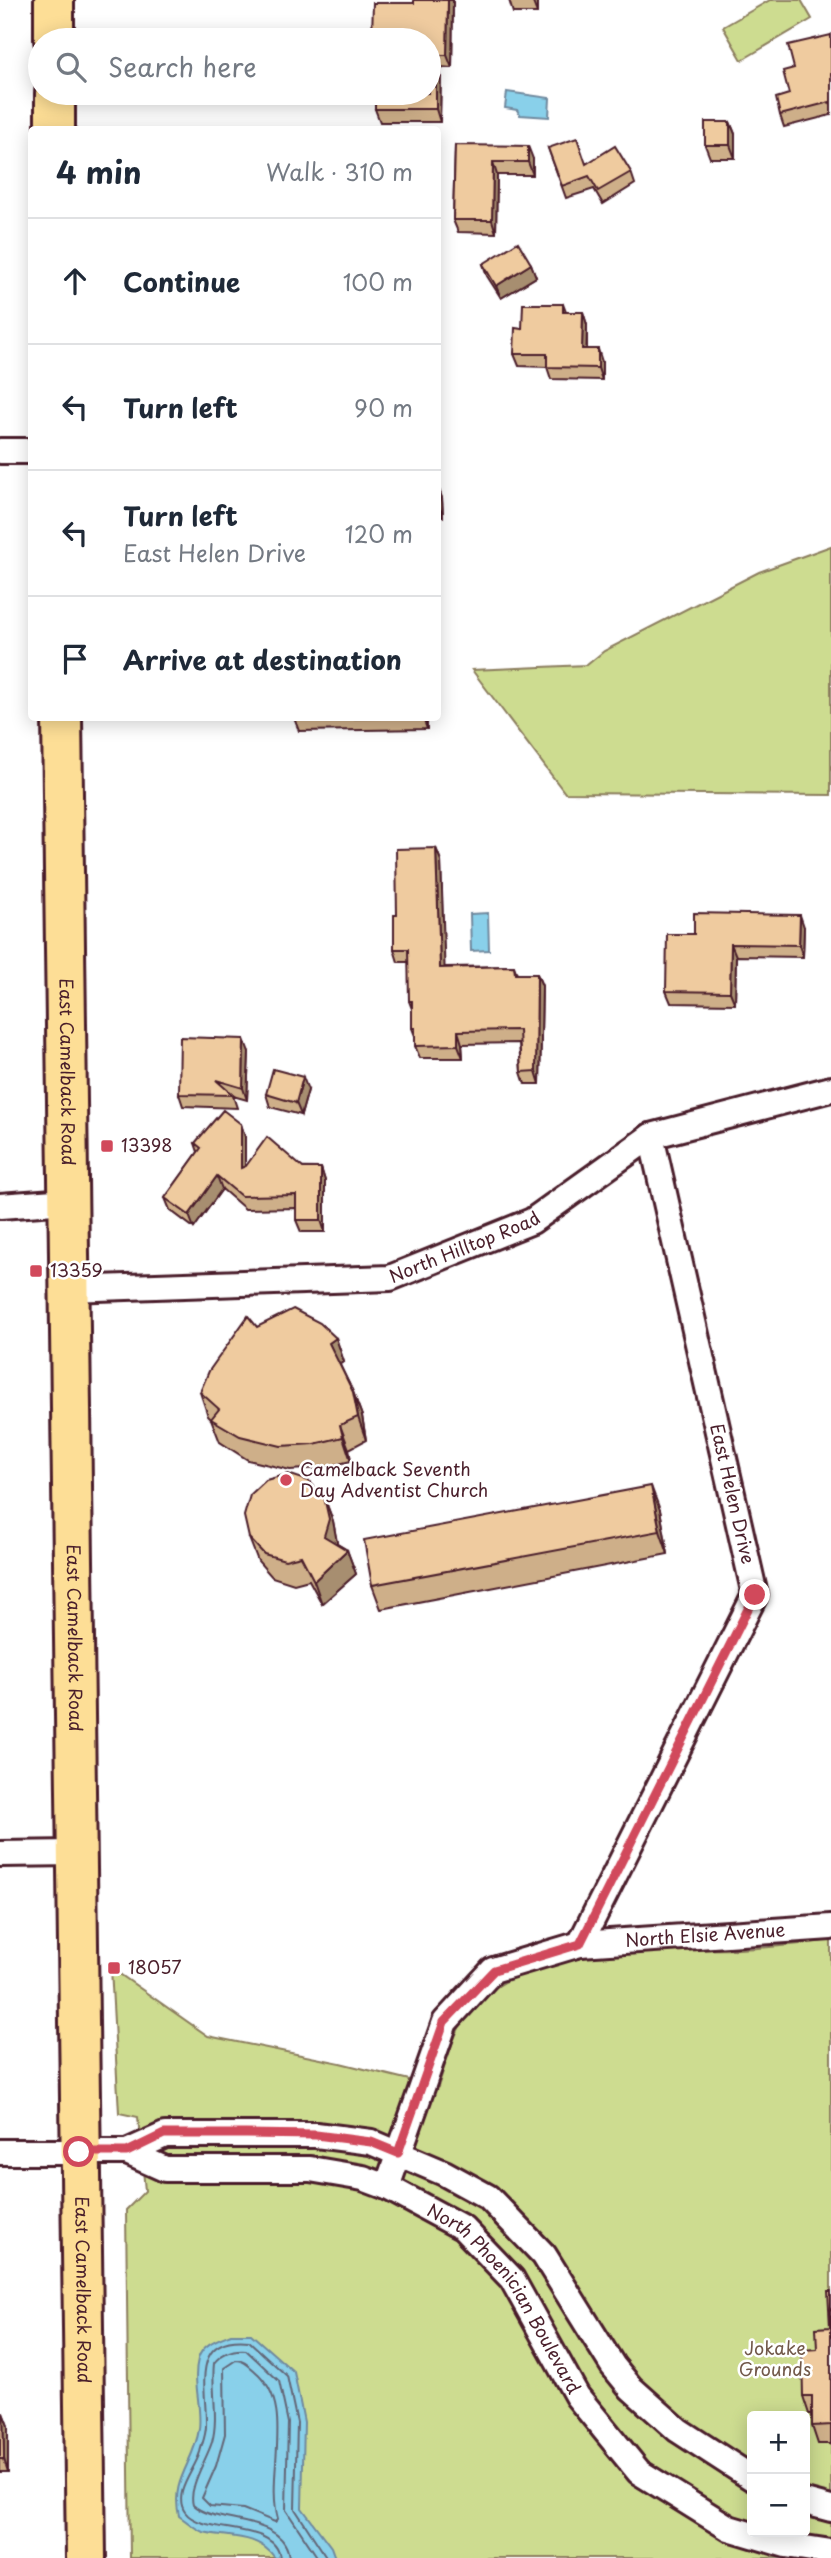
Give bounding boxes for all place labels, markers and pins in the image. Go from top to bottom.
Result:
place label: 13398 [121,1131,173,1158]
marker: 13398 [99,1138,115,1154]
place label: 13359 [50,1256,103,1283]
marker: 13359 [28,1263,44,1279]
place label: Camelback Seventh Day Adventist Church [300,1455,488,1503]
marker: Camelback Seventh Day Adventist Church [278,1472,294,1488]
place label: 18057 [128,1953,182,1980]
marker: 18057 [106,1960,122,1976]

